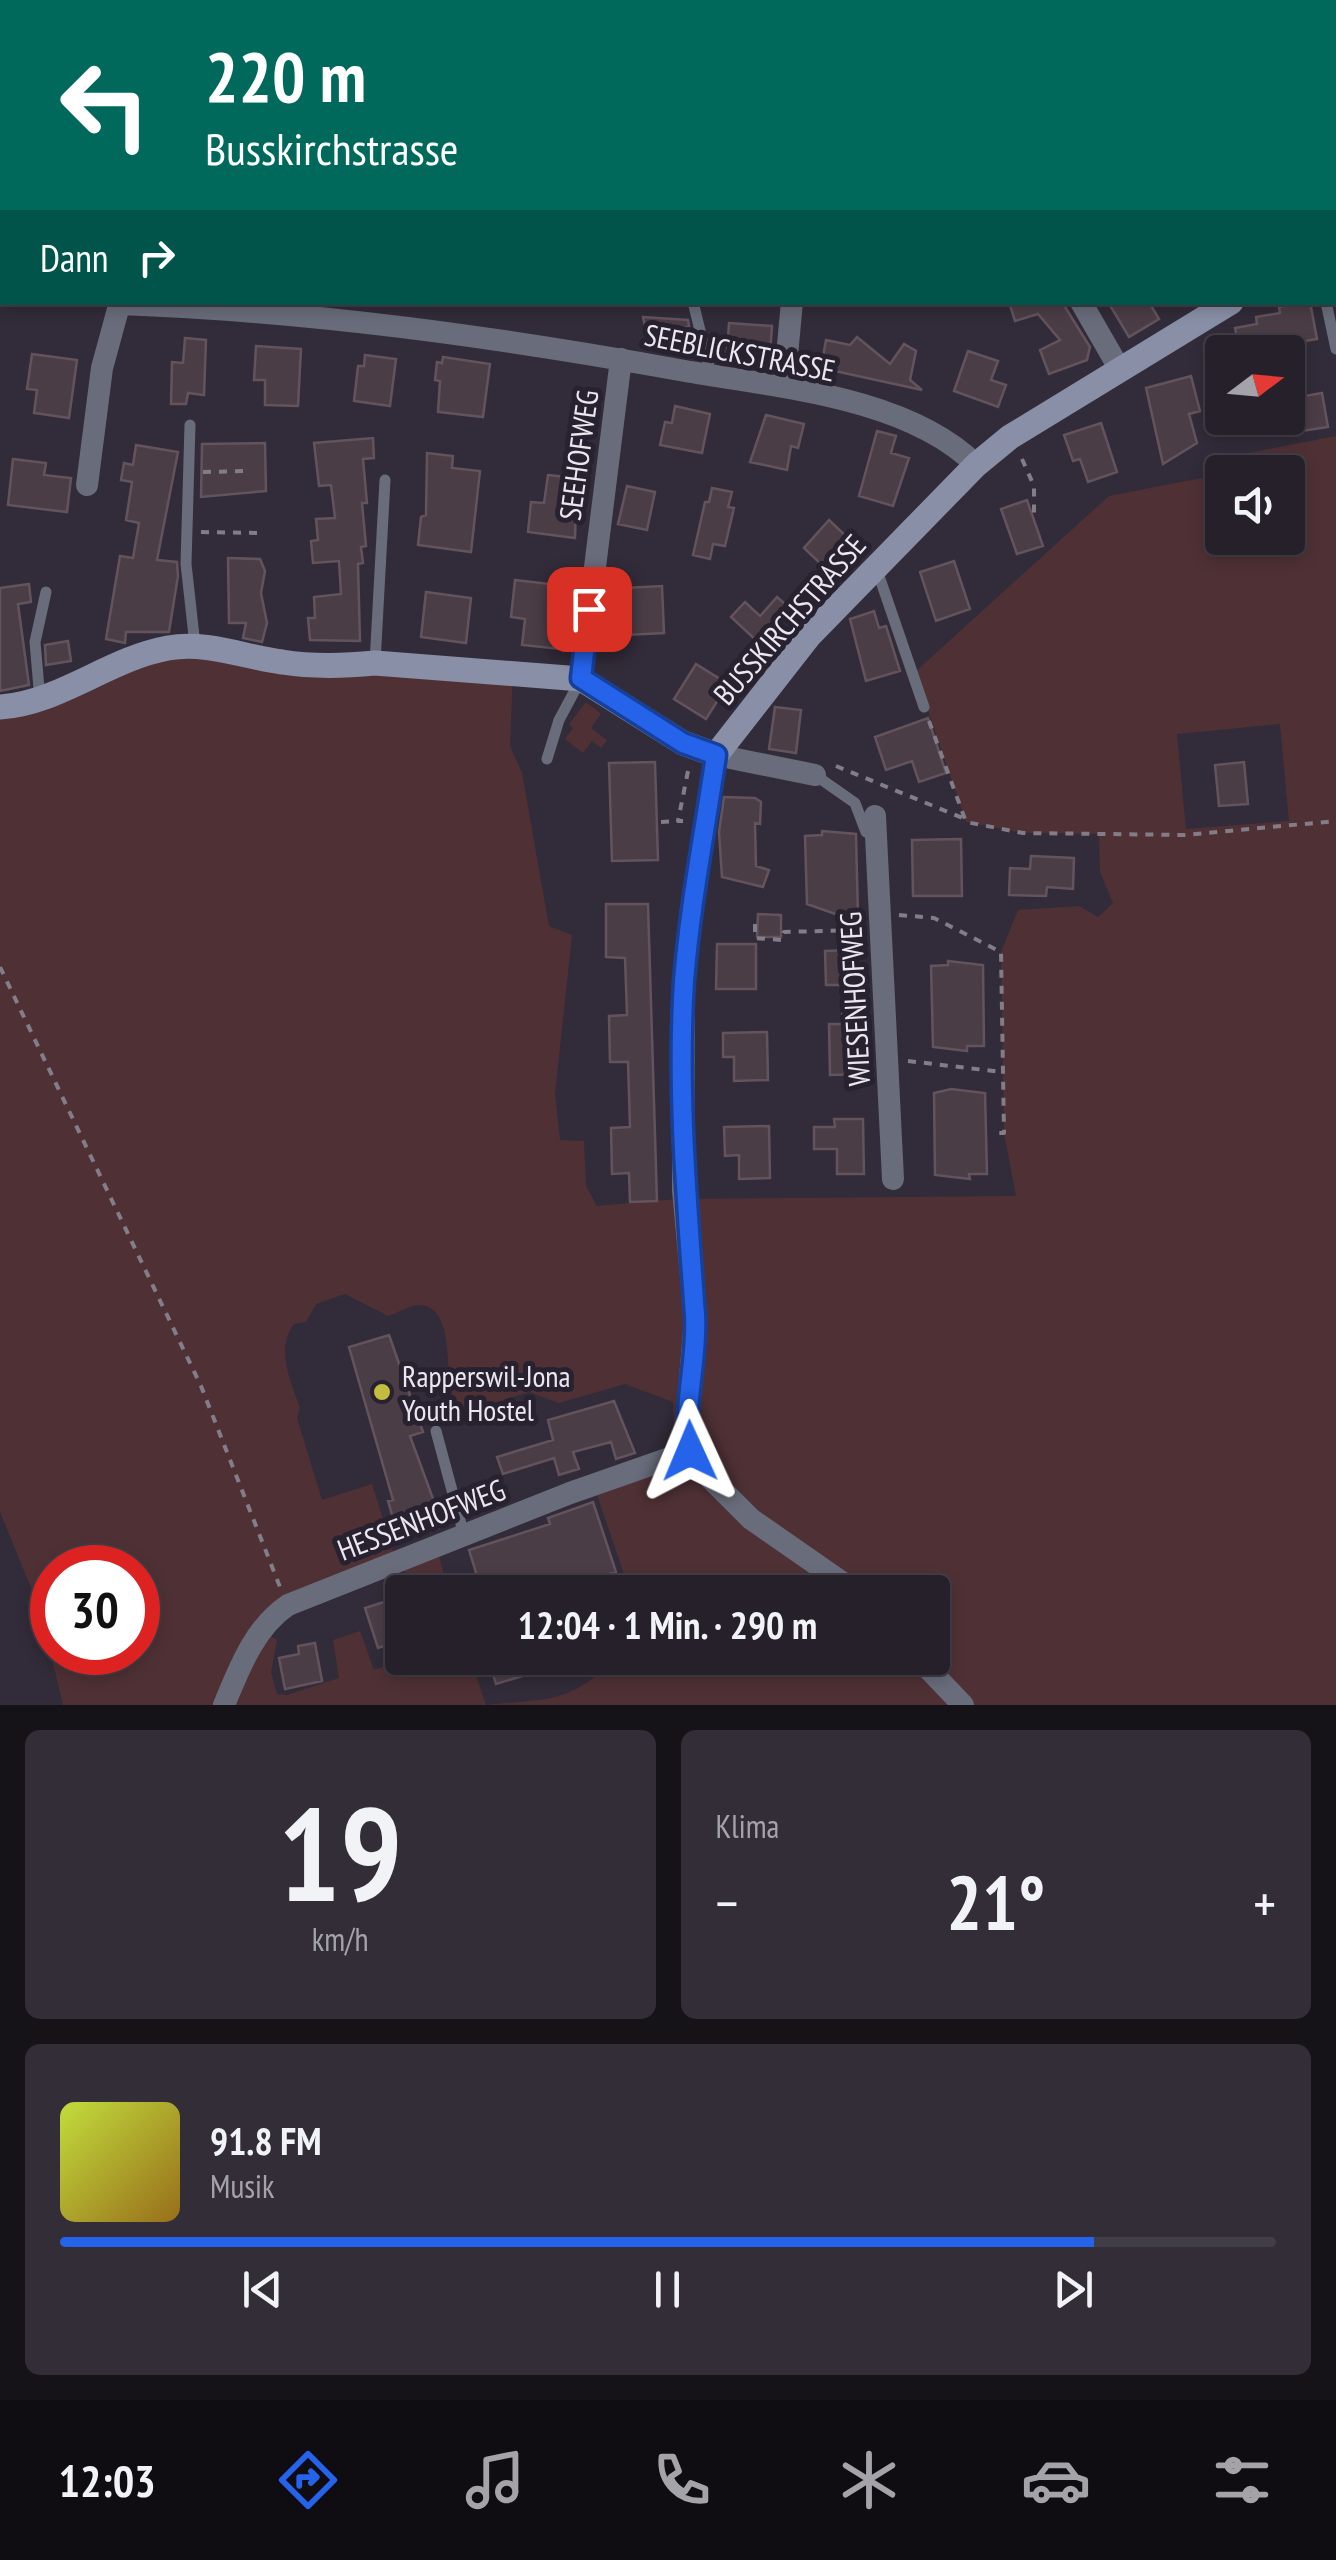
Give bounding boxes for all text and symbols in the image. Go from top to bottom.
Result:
text: 220 m [205,31,366,121]
icon: left [40,40,170,170]
text: Busskirchstrasse [205,119,458,177]
icon: right [129,230,184,285]
text: Dann [40,233,109,282]
street label: SEEBLICKSTRASSE [641,314,839,390]
north arrow [1205,335,1305,435]
map controls [1205,335,1305,555]
street label: SEEHOFWEG [550,387,606,523]
button: sound [1205,455,1305,555]
street label: BUSSKIRCHSTRASSE [704,526,874,712]
pin [547,567,632,652]
icon: arrive [562,582,617,637]
street label: WIESENHOFWEG [830,911,878,1087]
place label: Rapperswil-Jona Youth Hostel [402,1356,571,1429]
marker: Rapperswil-Jona Youth Hostel [371,1381,393,1403]
position arrow [638,1399,742,1503]
street label: HESSENHOFWEG [332,1469,510,1569]
speed limit sign: 30 [30,1545,160,1675]
text: 12:04 · 1 Min. · 290 m [518,1600,817,1649]
text: 19 [278,1769,402,1937]
text: Klima [716,1805,779,1847]
text: 21° [946,1854,1045,1951]
text: − [716,1867,738,1938]
text: + [1253,1867,1276,1938]
text: km/h [312,1918,369,1960]
text: 91.8 FM [210,2116,322,2165]
text: Musik [210,2165,274,2207]
icon: previous [235,2262,290,2317]
icon: pause [640,2262,695,2317]
icon: next [1046,2262,1101,2317]
icon: directions [273,2445,343,2515]
icon: music [460,2445,530,2515]
icon: phone [647,2445,717,2515]
icon: climate [834,2445,904,2515]
icon: car [1021,2445,1091,2515]
icon: filters [1207,2445,1277,2515]
text: 12:03 [58,2451,156,2509]

